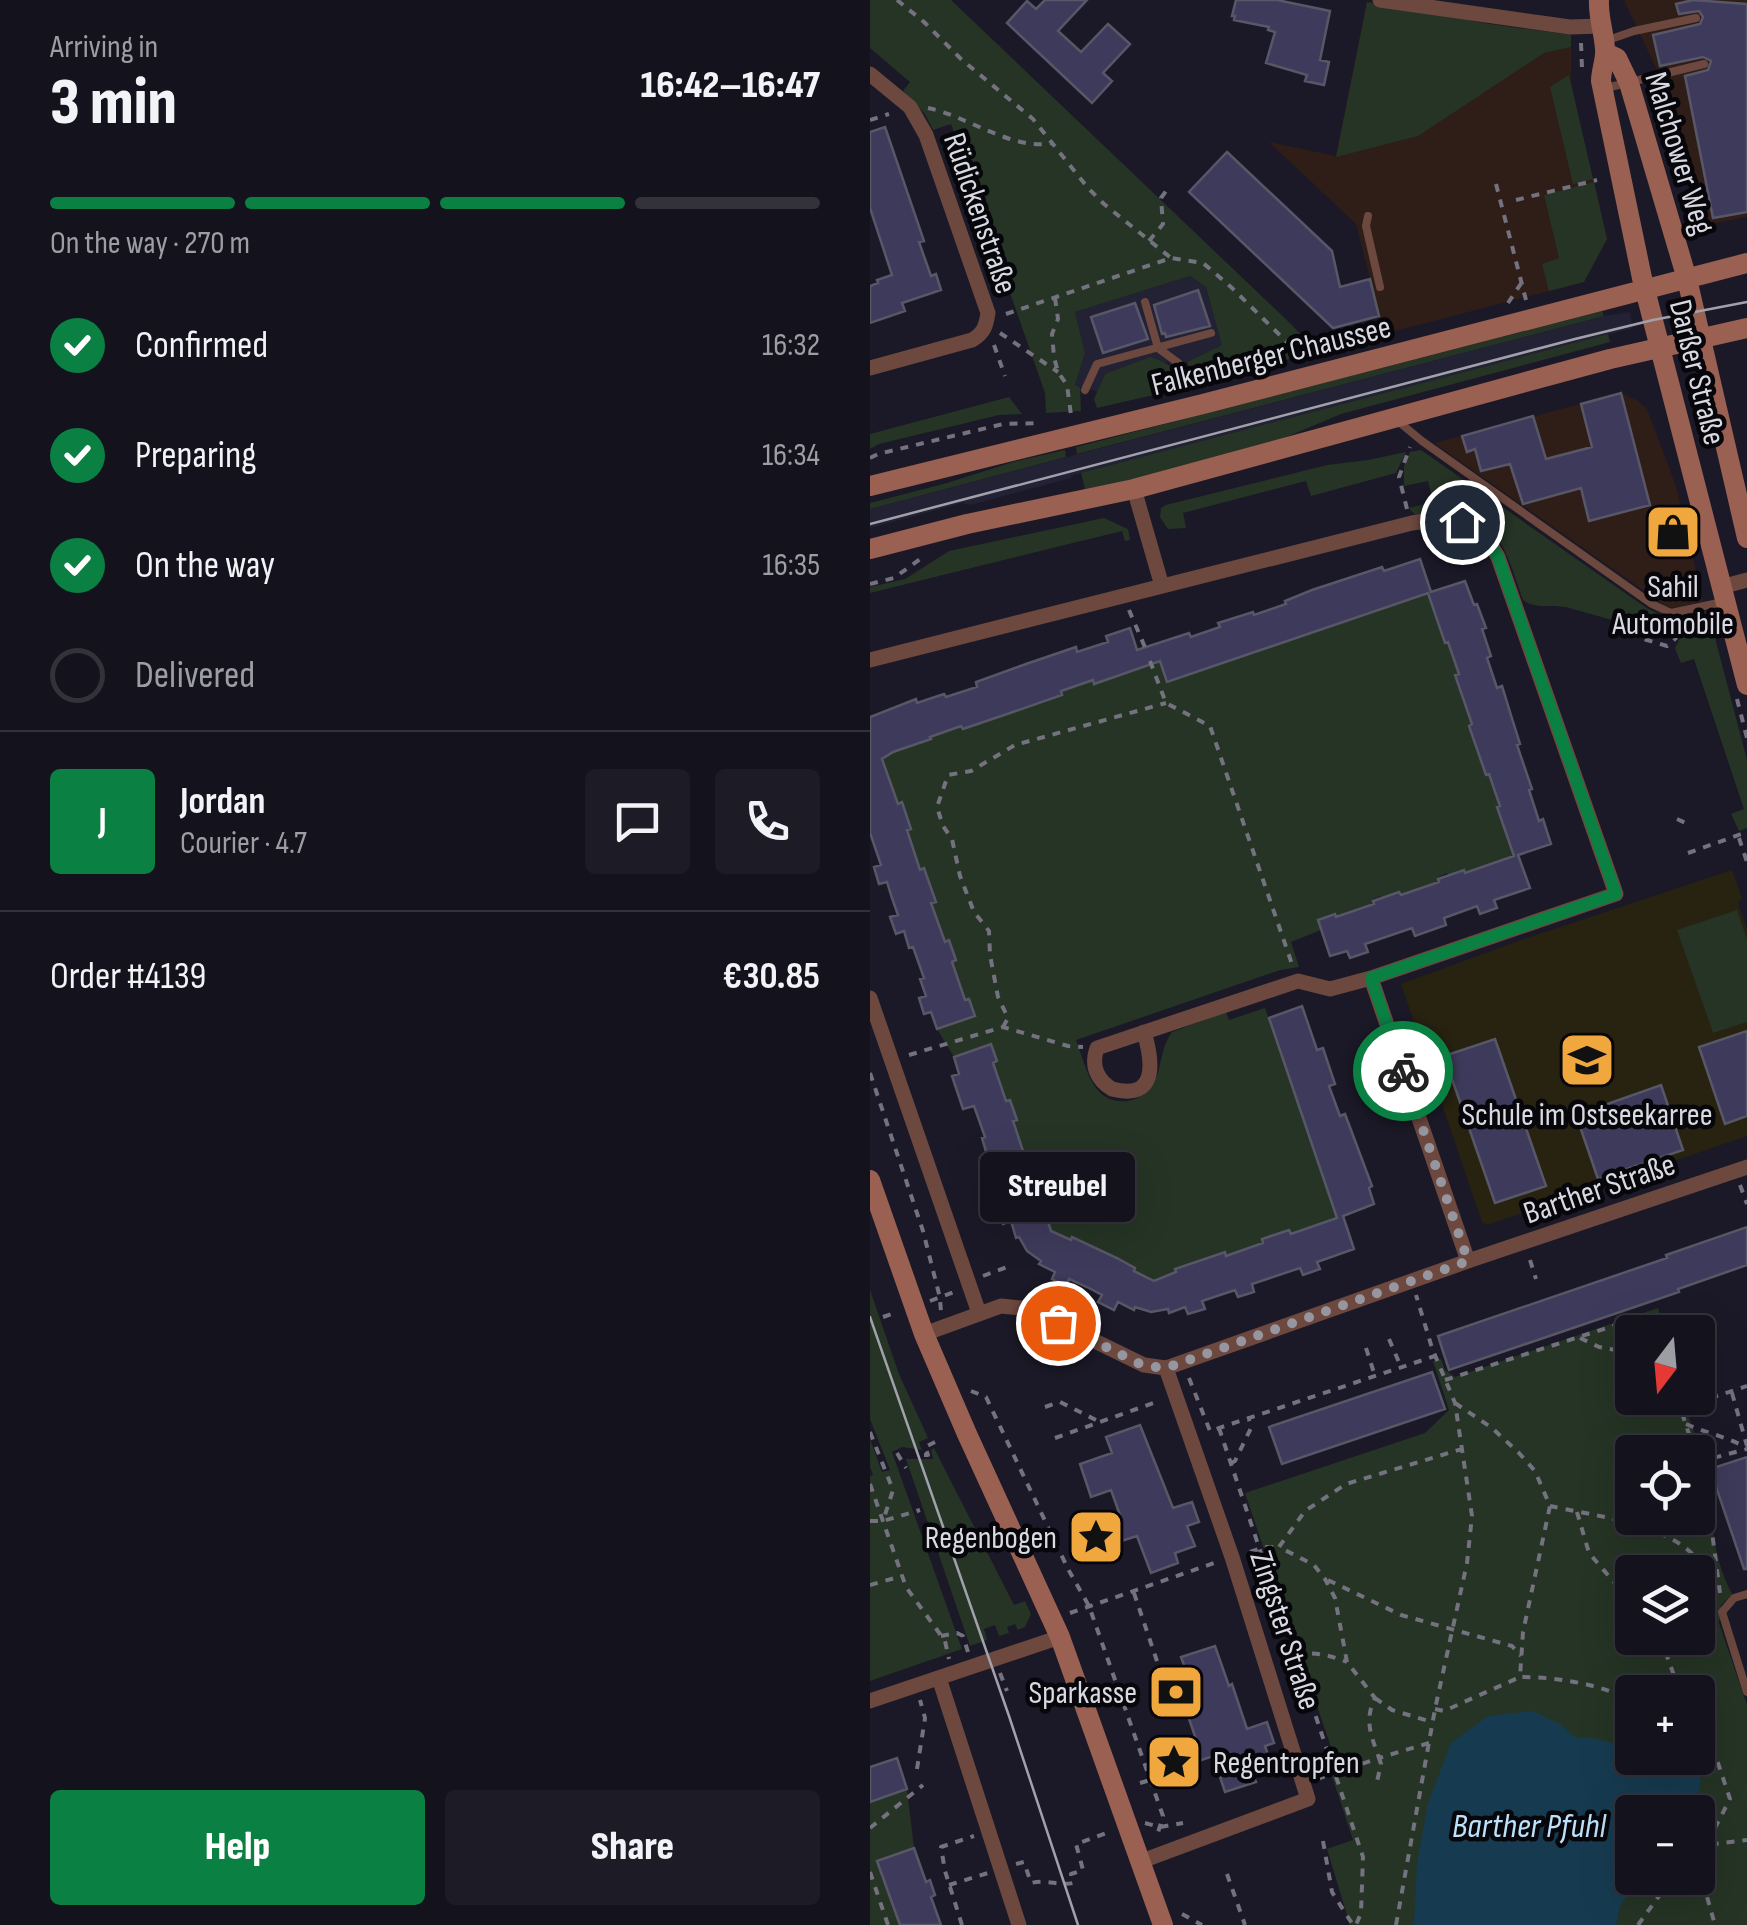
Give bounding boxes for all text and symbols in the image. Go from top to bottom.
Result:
text: Arriving in [50,28,158,67]
text: 16:42–16:47 [641,63,820,108]
text: 3 min [50,65,177,143]
street label: Malchower Weg [1635,67,1722,239]
street label: Rüdickenstraße [934,128,1025,299]
text: On the way · 270 m [50,224,250,263]
street label: Darßer Straße [1660,296,1733,449]
street label: Falkenberger Chaussee [1147,308,1395,405]
icon: check [50,318,105,373]
text: Confirmed [135,323,268,368]
text: 16:32 [762,326,820,365]
icon: check [50,428,105,483]
text: Preparing [135,433,256,478]
text: 16:34 [762,436,820,475]
pin [1420,480,1505,565]
icon: home [1435,495,1490,550]
shop icon: Sahil Automobile [1643,502,1703,562]
icon: check [50,538,105,593]
text: On the way [135,543,275,588]
text: 16:35 [762,546,820,585]
place label: Sahil Automobile [1611,568,1734,644]
text: Delivered [135,653,255,698]
button: chat [585,769,690,874]
button: phone [715,769,820,874]
text: Jordan [180,779,265,824]
text: J [98,799,107,844]
text: Courier · 4.7 [180,824,307,863]
text: Order #4139 [50,954,206,999]
text: €30.85 [722,954,820,999]
courier [1353,1021,1453,1121]
school or university icon: Schule im Ostseekarree [1557,1030,1617,1090]
icon: bike [1376,1044,1431,1099]
place label: Schule im Ostseekarree [1461,1096,1713,1135]
street label: Barther Straße [1519,1145,1680,1234]
callout: Streubel [980,1153,1136,1223]
text: Streubel [1008,1167,1107,1206]
pin [1016,1281,1101,1366]
icon: bag [1031,1296,1086,1351]
north arrow [1615,1315,1715,1415]
map controls [1615,1315,1715,1895]
button: locate [1615,1435,1715,1535]
place icon: Regenbogen [1066,1507,1126,1567]
place label: Regenbogen [925,1519,1057,1558]
street label: Zingster Straße [1241,1546,1329,1715]
button: layers [1615,1555,1715,1655]
bank icon: Sparkasse [1146,1662,1206,1722]
place label: Sparkasse [1029,1674,1137,1713]
button: + [1615,1675,1715,1775]
place icon: Regentropfen [1144,1732,1204,1792]
place label: Regentropfen [1213,1744,1360,1783]
button: Help [50,1790,425,1905]
button: Share [445,1790,820,1905]
button: − [1615,1795,1715,1895]
water label: Barther Pfuhl [1452,1805,1608,1848]

